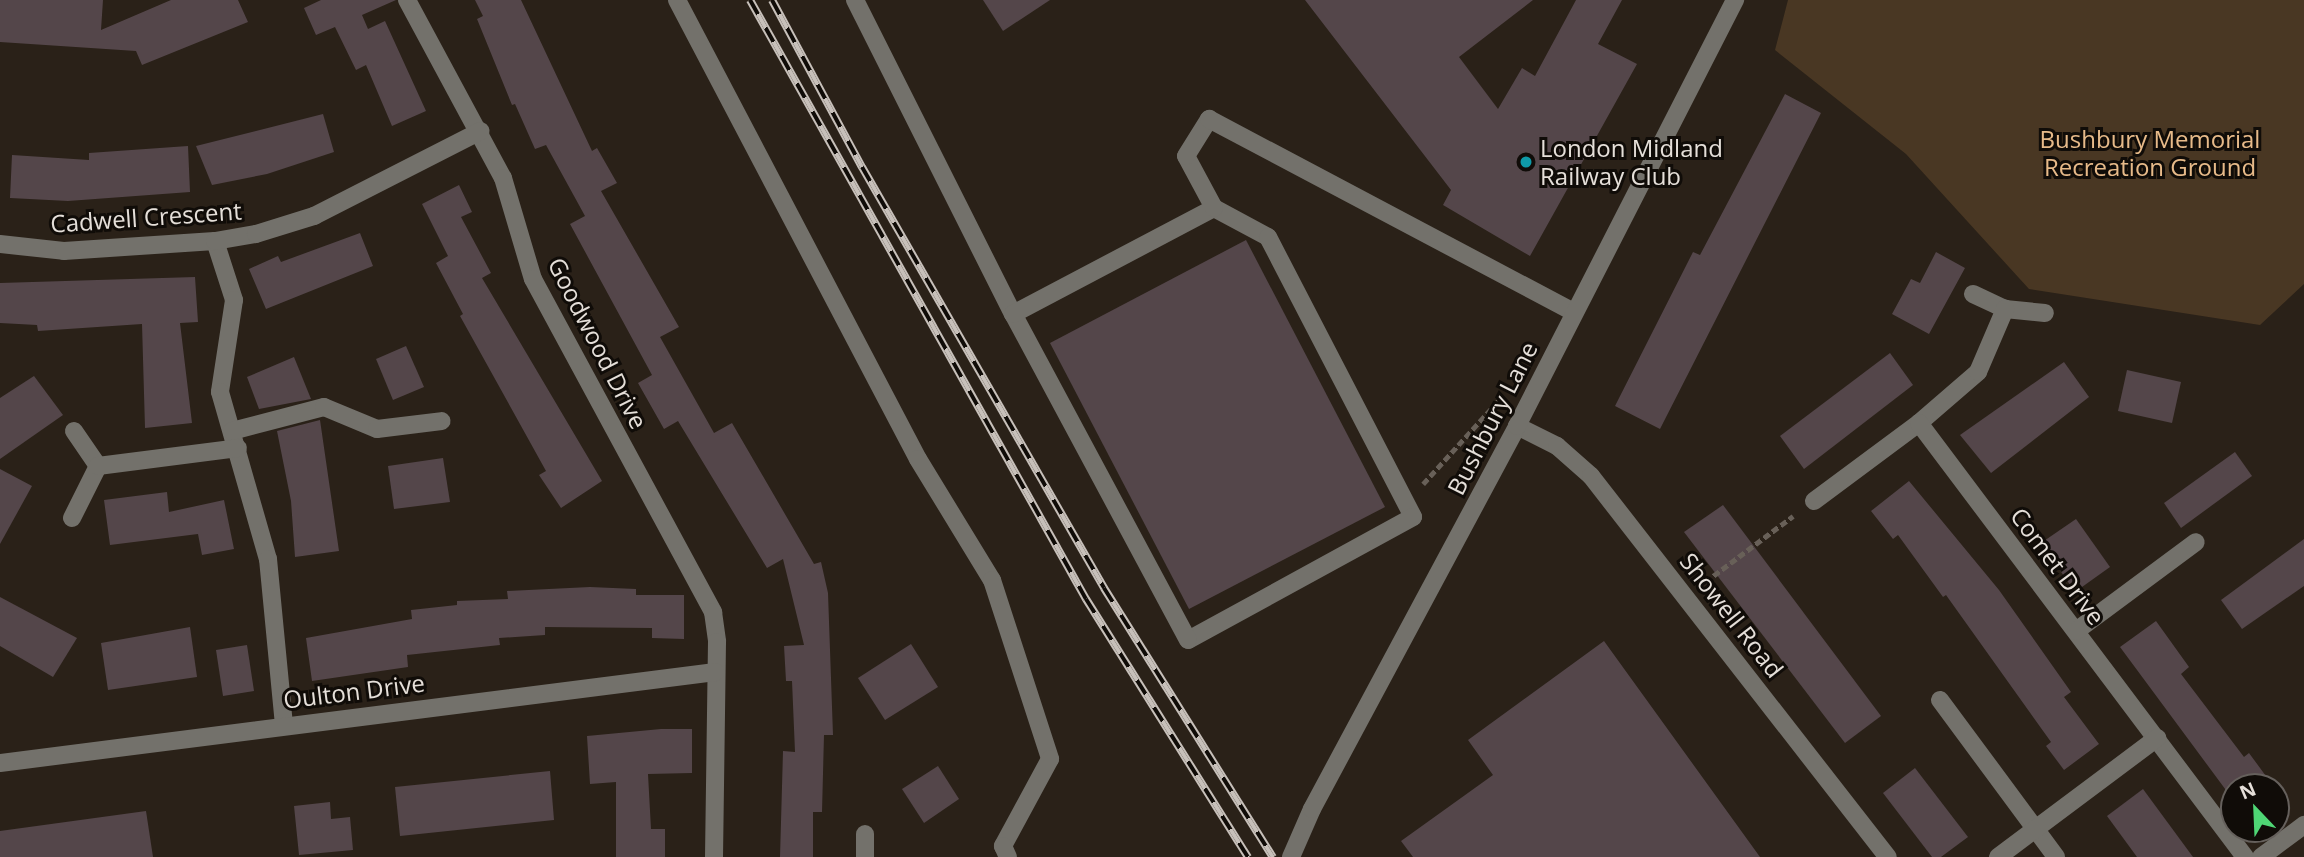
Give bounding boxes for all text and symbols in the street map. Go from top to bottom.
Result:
park label: Bushbury Memorial Recreation Ground [2040,125,2260,181]
place label: London Midland Railway Club [1540,134,1723,190]
marker: London Midland Railway Club [1518,154,1534,170]
street label: Cadwell Crescent [49,196,243,238]
street label: Goodwood Drive [542,253,654,433]
street label: Bushbury Lane [1441,337,1543,499]
street label: Comet Drive [2005,502,2111,630]
street label: Showell Road [1674,547,1790,683]
street label: Oulton Drive [282,668,426,714]
north arrow [2220,773,2290,843]
text: N [2235,776,2260,805]

